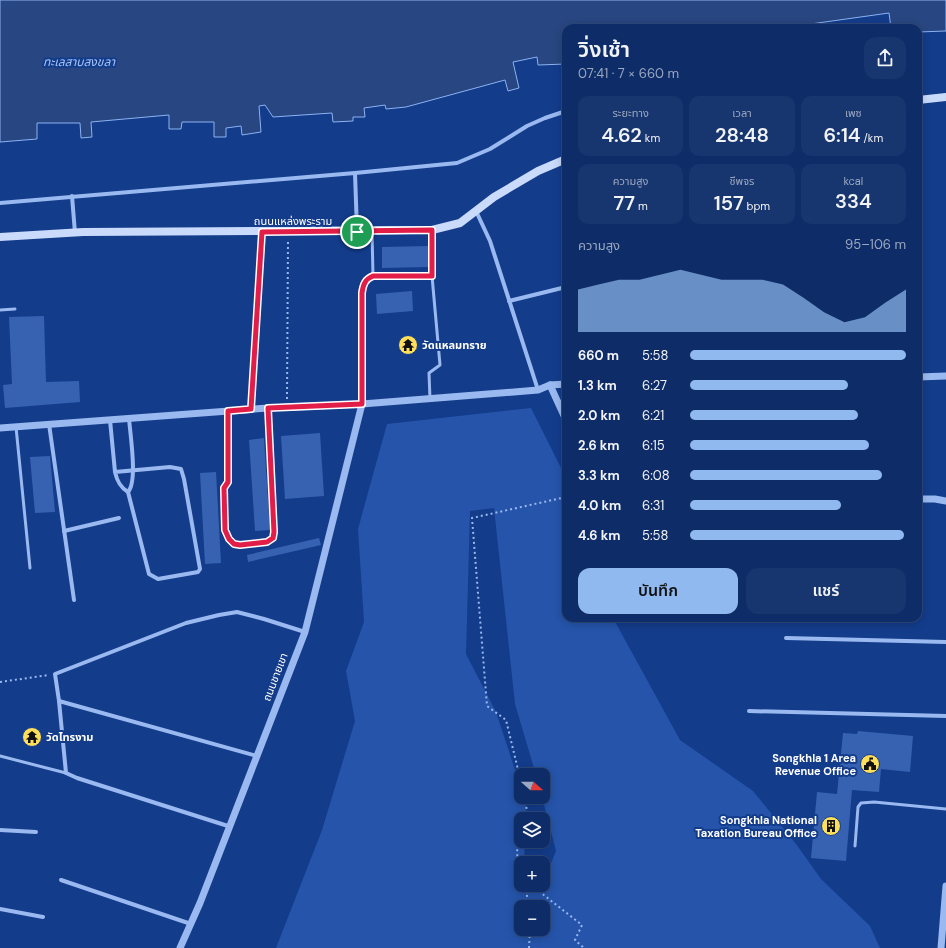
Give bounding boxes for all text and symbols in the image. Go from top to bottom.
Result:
text: วิ่งเช้า [578,35,630,64]
button: share [864,37,906,79]
water label: ทะเลสาบสงขลา [43,54,116,70]
text: 07:41 · 7 × 660 m [578,65,679,82]
text: ระยะทาง [612,106,649,120]
text: เวลา [732,106,752,120]
text: เพซ [845,106,862,120]
text: 4.62 [601,122,642,148]
text: 28:48 [715,122,769,148]
text: 6:14 [823,122,861,148]
text: km [642,131,660,145]
text: /km [861,131,883,145]
text: ความสูง [613,174,648,188]
text: ชีพจร [730,174,754,188]
text: kcal [843,174,863,188]
text: 334 [835,188,872,214]
text: 77 [614,190,635,216]
text: 157 [714,190,744,216]
text: m [635,199,648,213]
text: bpm [744,199,770,213]
street label: ถนนแหล่งพระราม [254,214,332,228]
pin [340,215,374,249]
icon: arrive [346,221,368,243]
text: 95–106 m [845,236,906,253]
text: ความสูง [578,237,620,254]
temple icon: วัดแหลมทราย [397,334,419,356]
place label: วัดแหลมทราย [422,338,487,352]
text: 660 m [578,347,619,364]
text: 5:58 [642,347,668,364]
text: 1.3 km [578,377,617,394]
text: 6:27 [642,377,667,394]
text: 2.0 km [578,407,620,424]
text: 6:21 [642,407,664,424]
text: 2.6 km [578,437,619,454]
text: 6:15 [642,437,665,454]
text: 3.3 km [578,467,620,484]
text: 6:08 [642,467,670,484]
text: 4.0 km [578,497,621,514]
text: 6:31 [642,497,664,514]
text: 4.6 km [578,527,620,544]
text: 5:58 [642,527,668,544]
button: บันทึก [578,568,738,614]
button: แชร์ [746,568,906,614]
street label: ถนนชายเขา [259,651,291,703]
temple icon: วัดไทรงาม [21,726,43,748]
place label: วัดไทรงาม [46,730,93,744]
place label: Songkhla 1 Area Revenue Office [772,751,856,778]
public building icon: Songkhla 1 Area Revenue Office [859,753,881,775]
north arrow [514,768,550,804]
map controls [514,768,550,936]
button: layers [514,812,550,848]
place label: Songkhla National Taxation Bureau Office [695,813,817,840]
building icon: Songkhla National Taxation Bureau Office [820,815,842,837]
button: + [514,856,550,892]
button: − [514,900,550,936]

